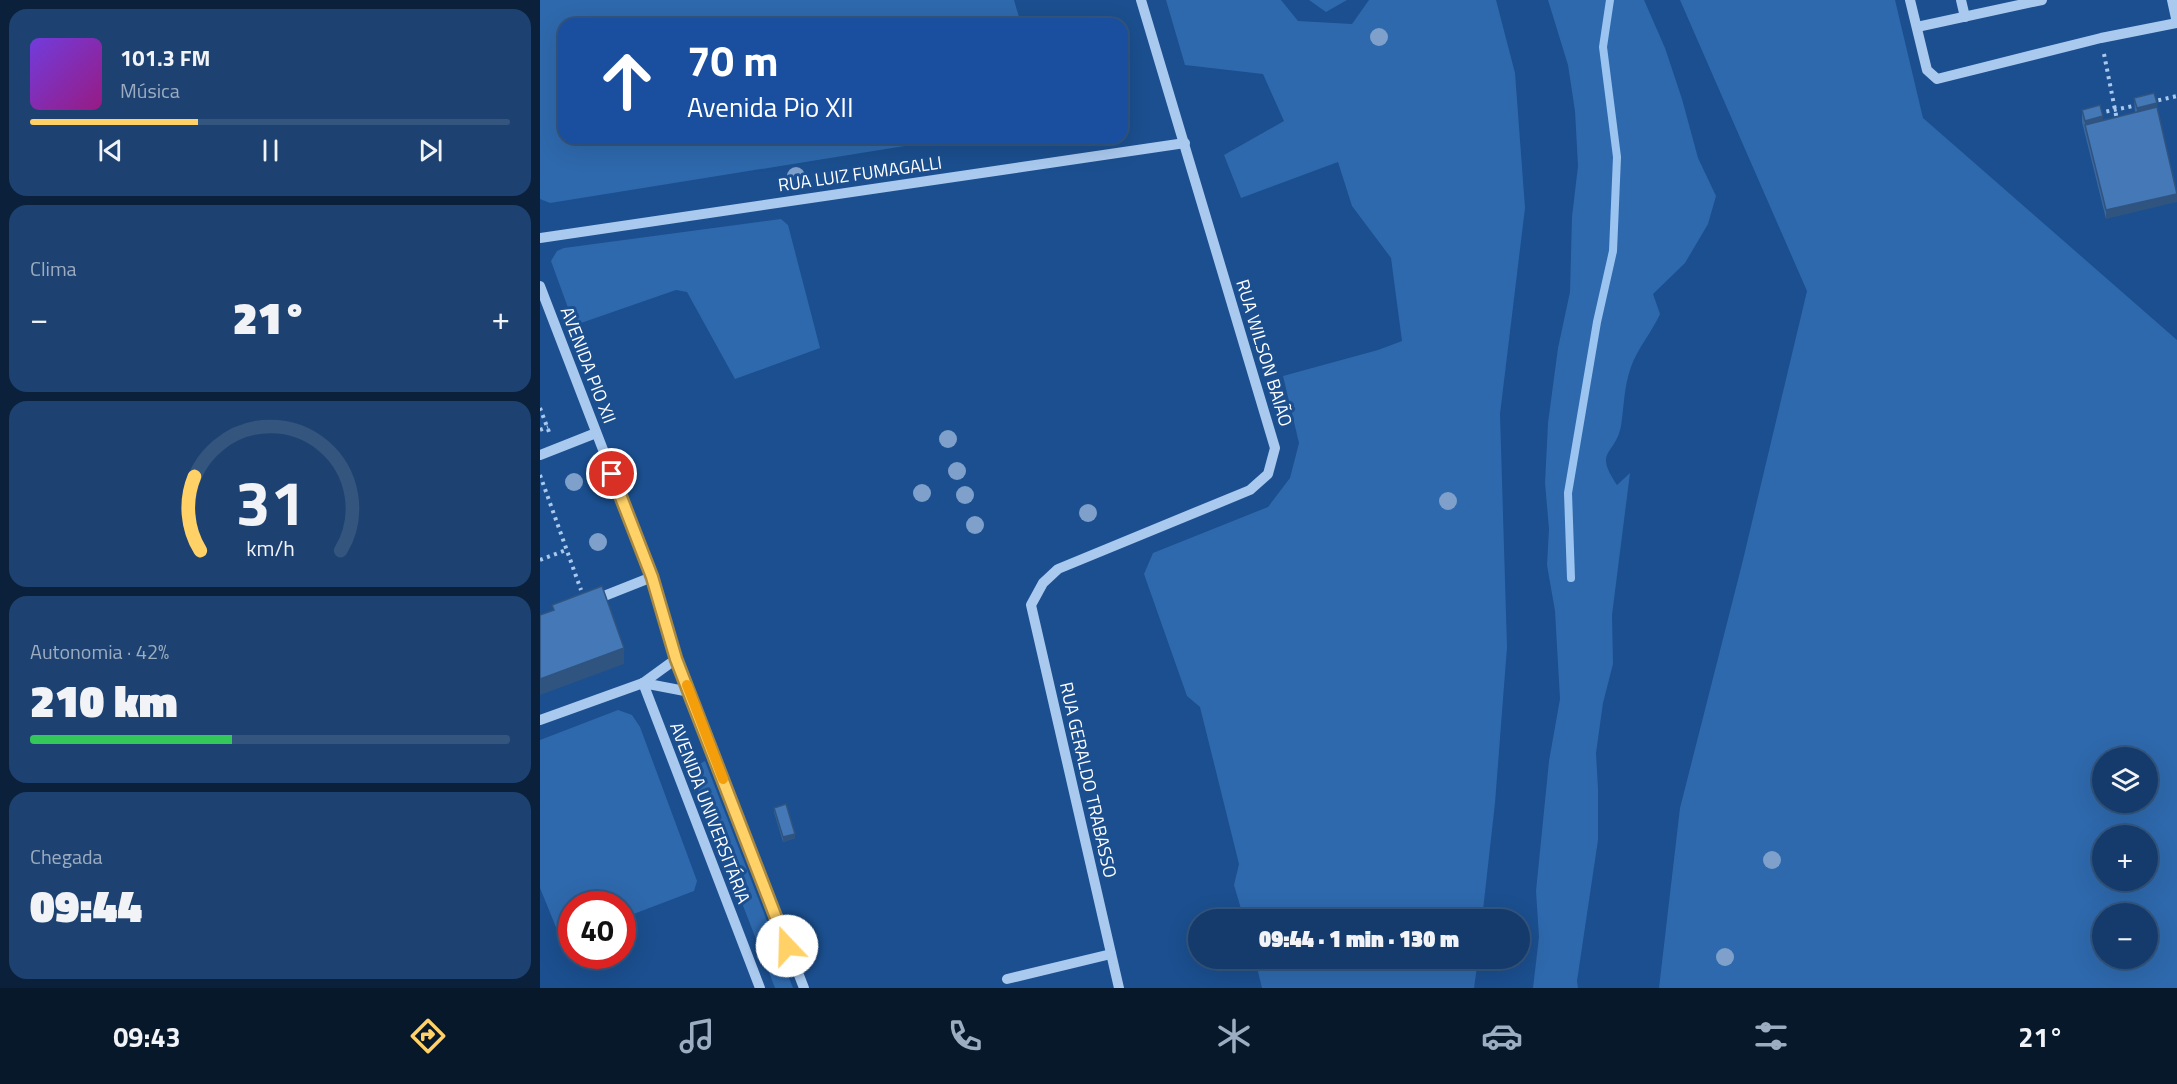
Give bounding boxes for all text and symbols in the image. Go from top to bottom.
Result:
text: 70 m [687,28,779,92]
text: 101.3 FM [120,41,210,75]
icon: ahead [588,42,666,120]
text: Música [120,75,180,106]
text: Avenida Pio XII [687,86,854,127]
icon: previous [94,134,127,167]
icon: pause [254,134,287,167]
icon: next [414,134,447,167]
street label: RUA LUIZ FUMAGALLI [776,149,944,198]
text: Clima [30,253,77,284]
street label: RUA WILSON BAIÃO [1229,276,1300,430]
text: 21° [233,283,307,351]
text: − [30,293,48,343]
text: + [492,293,510,343]
street label: AVENIDA PIO XII [554,303,623,427]
pin [586,448,637,499]
text: 31 [235,454,305,549]
icon: arrive [595,457,628,490]
text: km/h [246,532,294,564]
text: Autonomia · 42% [30,636,169,667]
text: 210 km [30,666,178,734]
street label: RUA GERALDO TRABASSO [1053,679,1124,880]
street label: AVENIDA UNIVERSITÁRIA [663,718,758,908]
map controls [2092,747,2158,969]
button: layers [2092,747,2158,813]
button: + [2092,825,2158,891]
text: Chegada [30,841,103,872]
text: 09:44 [30,871,142,939]
speed limit sign: 40 [558,891,636,969]
button: − [2092,903,2158,969]
position arrow [755,914,819,978]
text: 09:44 · 1 min · 130 m [1259,922,1459,956]
icon: directions [407,1015,449,1057]
icon: music [676,1015,718,1057]
icon: phone [944,1015,986,1057]
icon: climate [1213,1015,1255,1057]
icon: car [1481,1015,1523,1057]
icon: filters [1750,1015,1792,1057]
text: 09:43 [113,1016,181,1057]
text: 21° [2018,1016,2064,1057]

